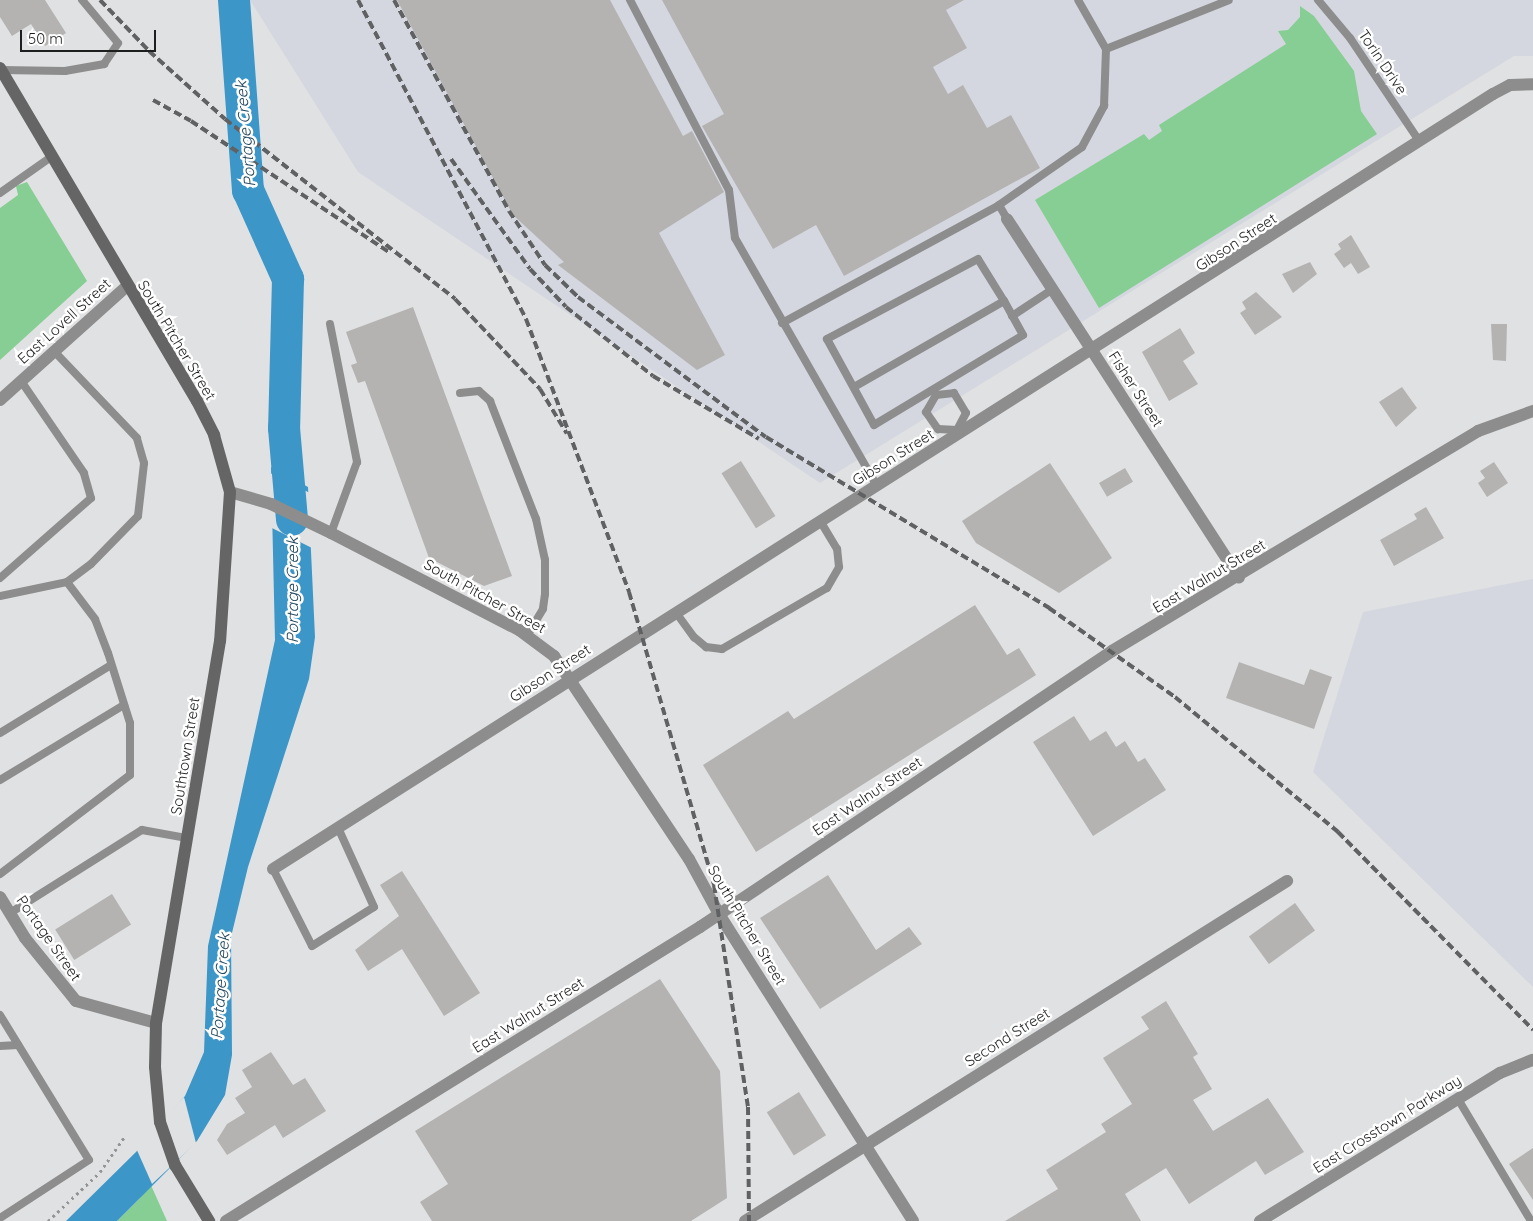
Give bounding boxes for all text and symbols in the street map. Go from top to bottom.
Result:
scale bar [22,20,159,52]
street label: Torin Drive [1355,26,1411,98]
text: 50 m [28,29,63,48]
water label: Portage Creek [231,80,259,188]
street label: Gibson Street [1192,209,1280,275]
street label: East Lovell Street [14,274,114,368]
street label: South Pitcher Street [134,277,220,403]
street label: Fisher Street [1105,348,1167,430]
street label: Gibson Street [849,425,937,489]
street label: East Walnut Street [1149,535,1269,617]
water label: Portage Creek [282,537,302,643]
street label: South Pitcher Street [421,555,549,637]
street label: Gibson Street [506,640,594,706]
street label: Southtown Street [167,696,203,816]
street label: East Walnut Street [809,753,925,839]
street label: South Pitcher Street [704,862,790,988]
street label: Portage Street [13,892,85,984]
water label: Portage Creek [207,932,233,1040]
street label: East Walnut Street [469,973,587,1057]
street label: Second Street [961,1004,1053,1070]
street label: East Crosstown Parkway [1310,1071,1464,1177]

